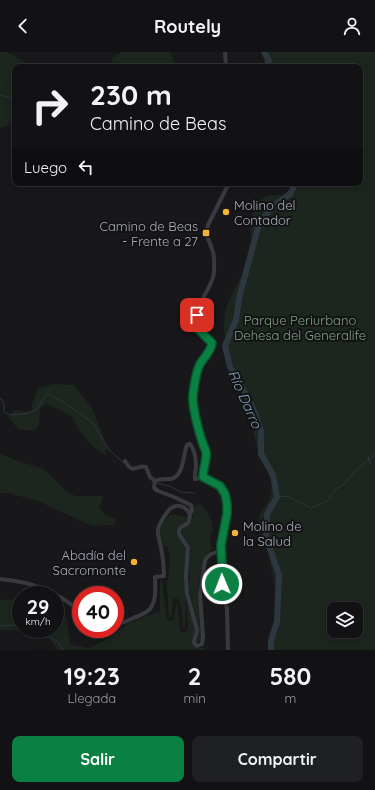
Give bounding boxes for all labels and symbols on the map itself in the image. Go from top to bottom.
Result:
place label: Molino del Contador [234,197,296,228]
marker: Molino del Contador [221,207,231,217]
place label: Camino de Beas - Frente a 27 [99,218,198,249]
marker: Camino de Beas - Frente a 27 [201,228,211,238]
pin [180,298,214,332]
park label: Parque Periurbano Dehesa del Generalife [234,312,366,343]
water label: Río Darro [224,367,266,432]
place label: Molino de la Salud [243,518,302,549]
marker: Molino de la Salud [230,528,240,538]
place label: Abadía del Sacromonte [53,547,126,578]
marker: Abadía del Sacromonte [129,557,139,567]
position arrow [201,563,243,605]
speed limit sign: 40 [72,586,124,638]

